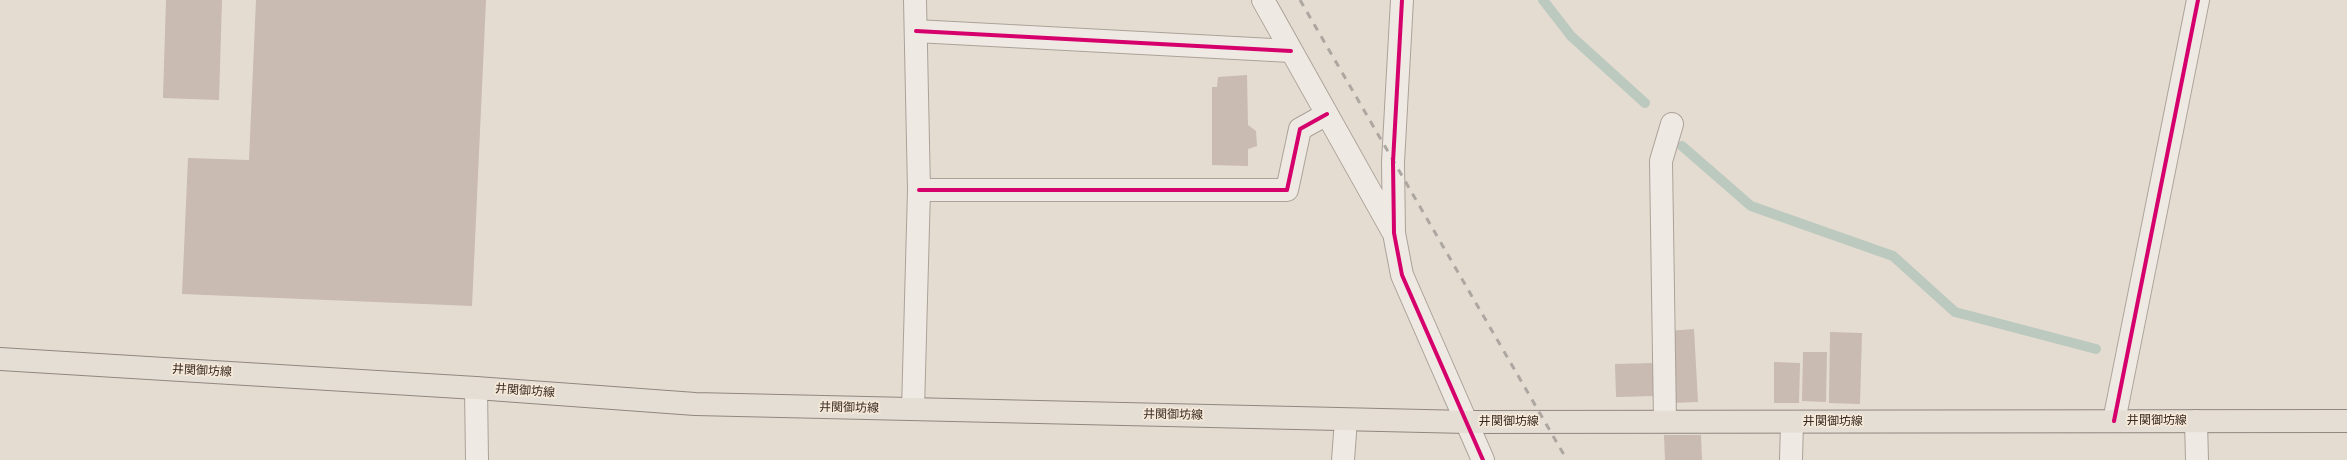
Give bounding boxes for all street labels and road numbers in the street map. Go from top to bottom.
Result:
street label: 井関御坊線 [172,362,232,380]
street label: 井関御坊線 [495,382,555,400]
street label: 井関御坊線 [819,400,879,416]
street label: 井関御坊線 [1143,407,1203,423]
street label: 井関御坊線 [2127,414,2187,428]
street label: 井関御坊線 [1479,415,1539,429]
street label: 井関御坊線 [1803,415,1863,429]

